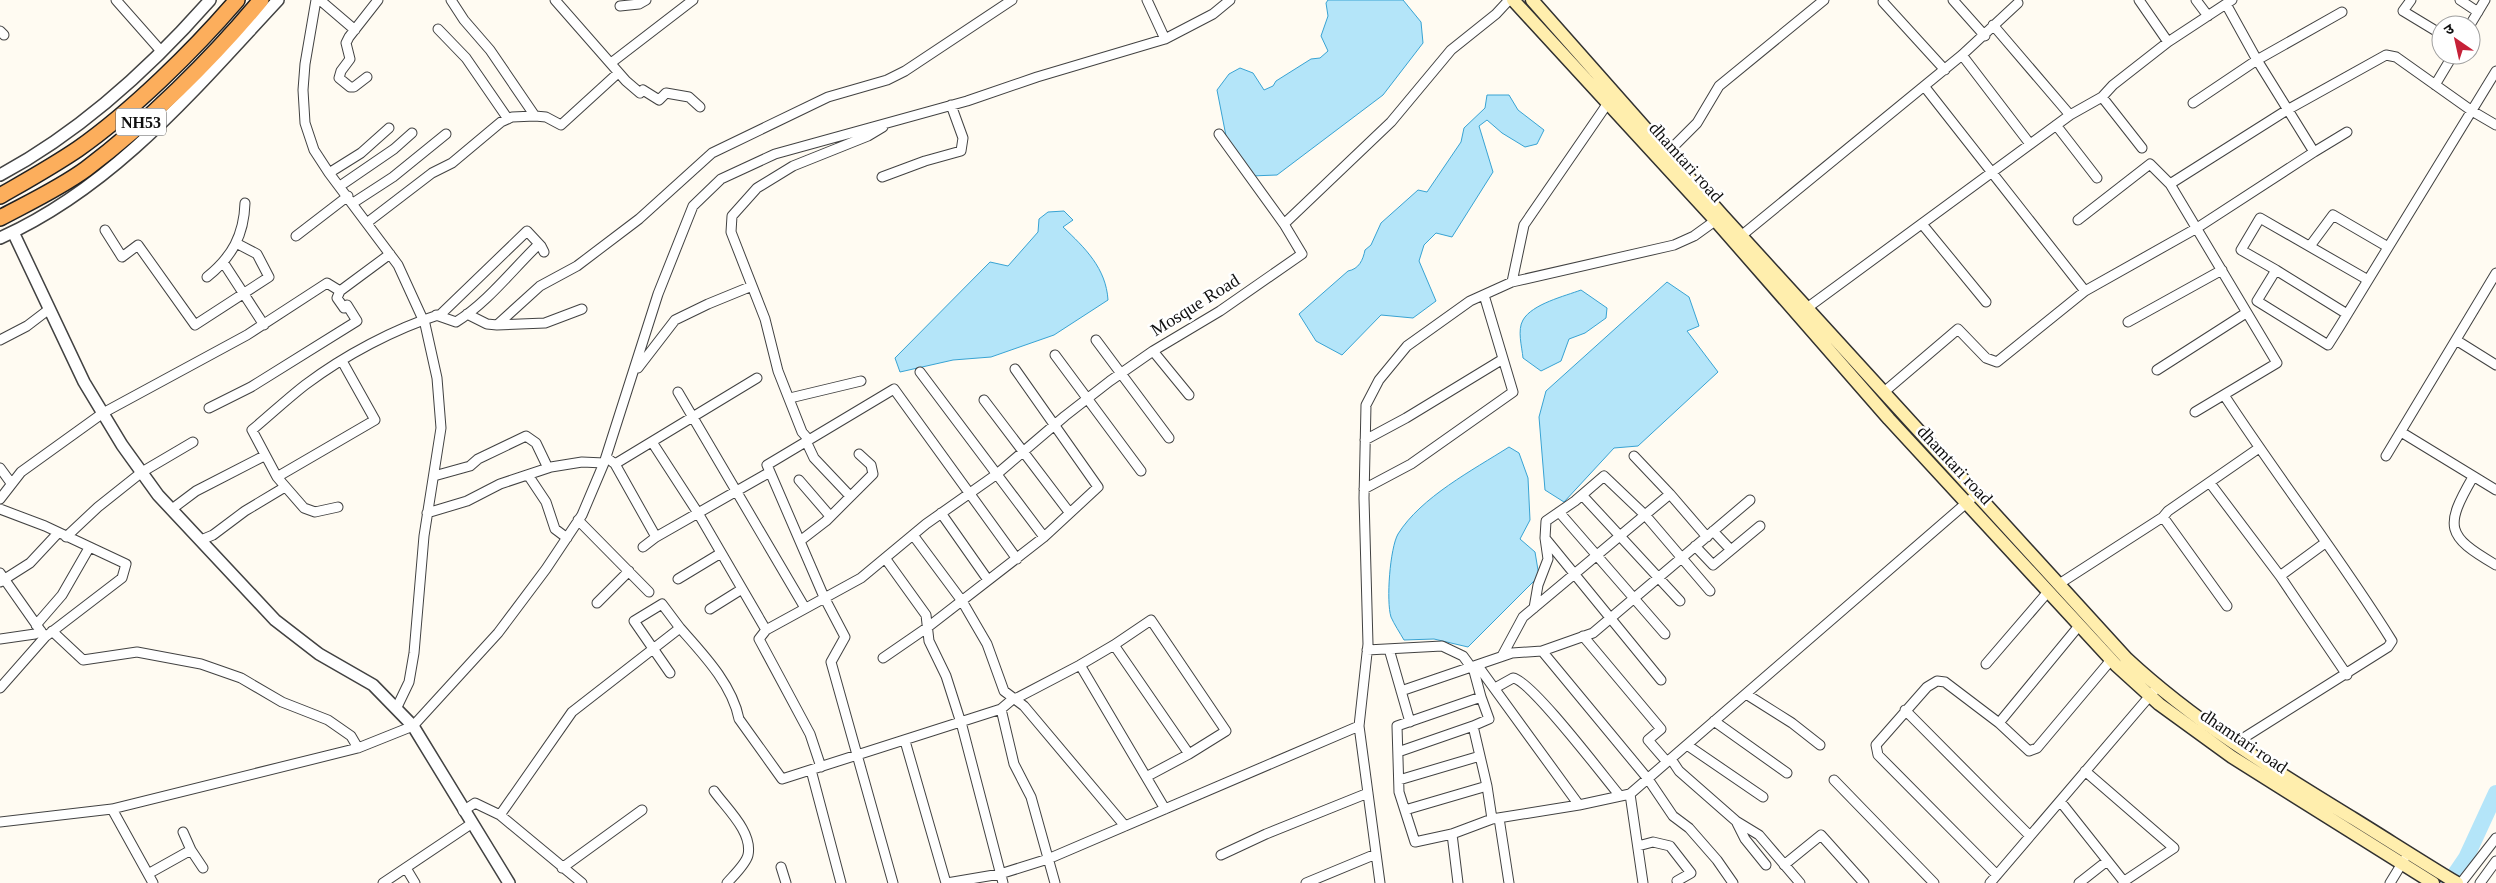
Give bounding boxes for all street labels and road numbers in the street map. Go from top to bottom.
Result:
road number: NH53 [116,108,166,136]
street label: dhamtari road [1645,118,1727,206]
street label: Mosque Road [1147,270,1243,340]
street label: dhamtari road [1913,421,1997,509]
street label: dhamtari road [2197,705,2291,777]

